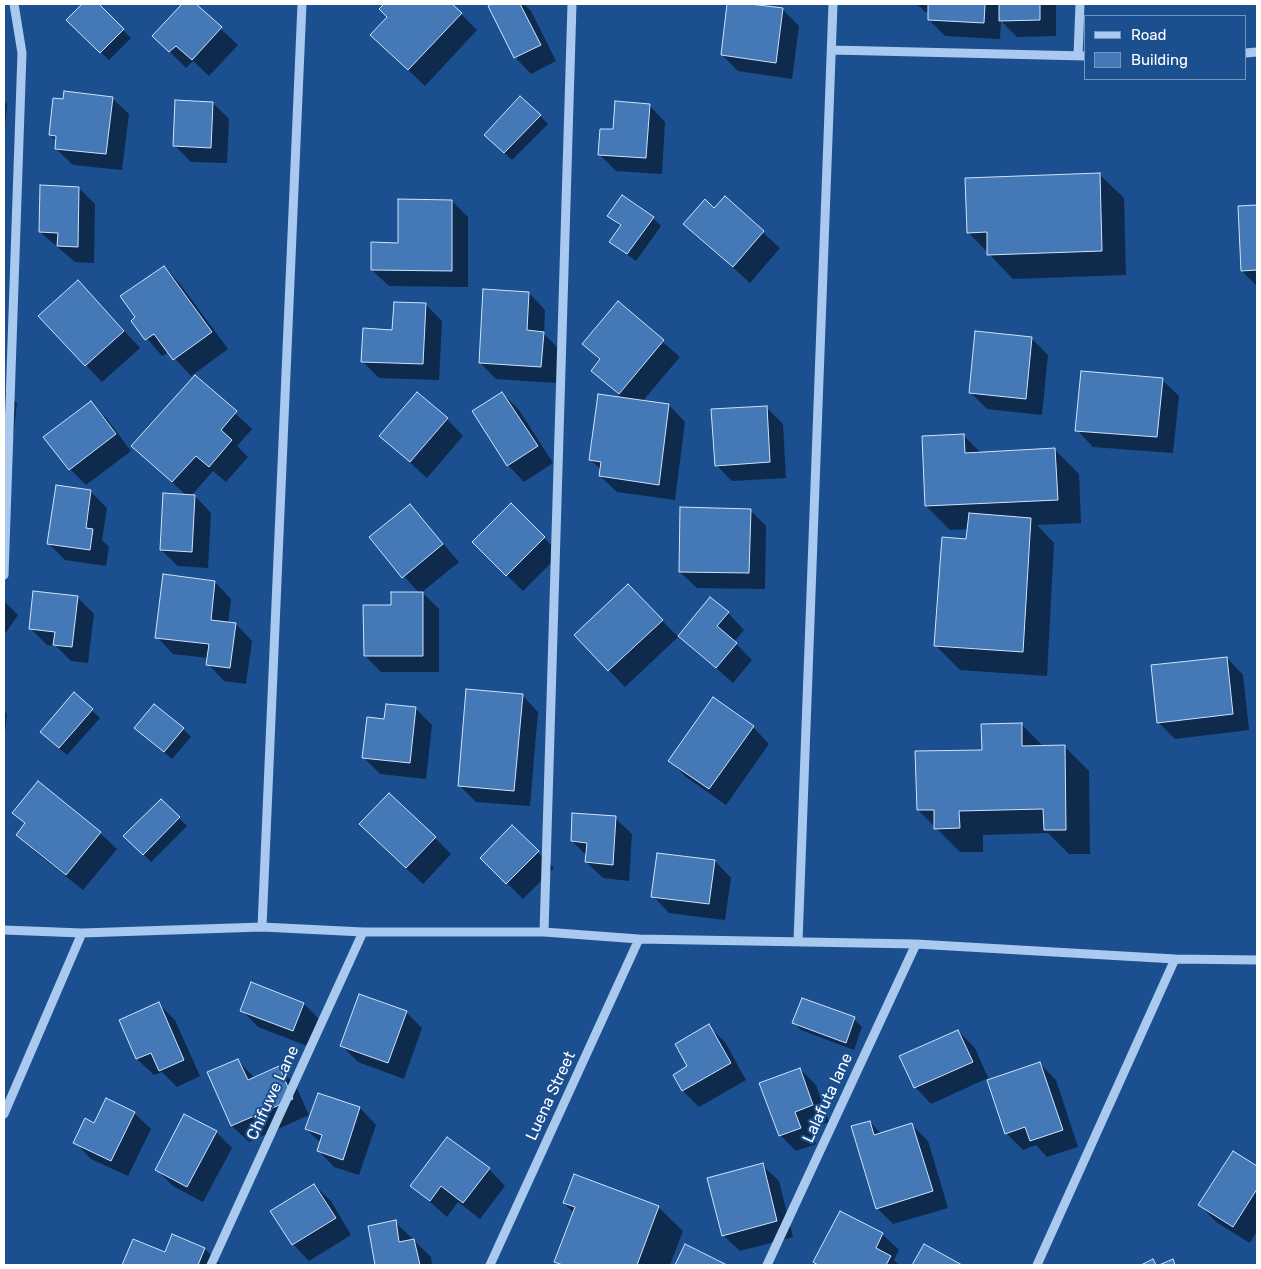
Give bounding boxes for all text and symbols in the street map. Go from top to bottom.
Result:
legend [1084,15,1246,80]
text: Road [1131,26,1167,44]
text: Building [1131,51,1188,69]
street label: Chifuwe Lane [243,1043,303,1143]
street label: Luena Street [522,1048,580,1144]
street label: Lalafuta lane [799,1050,857,1146]

